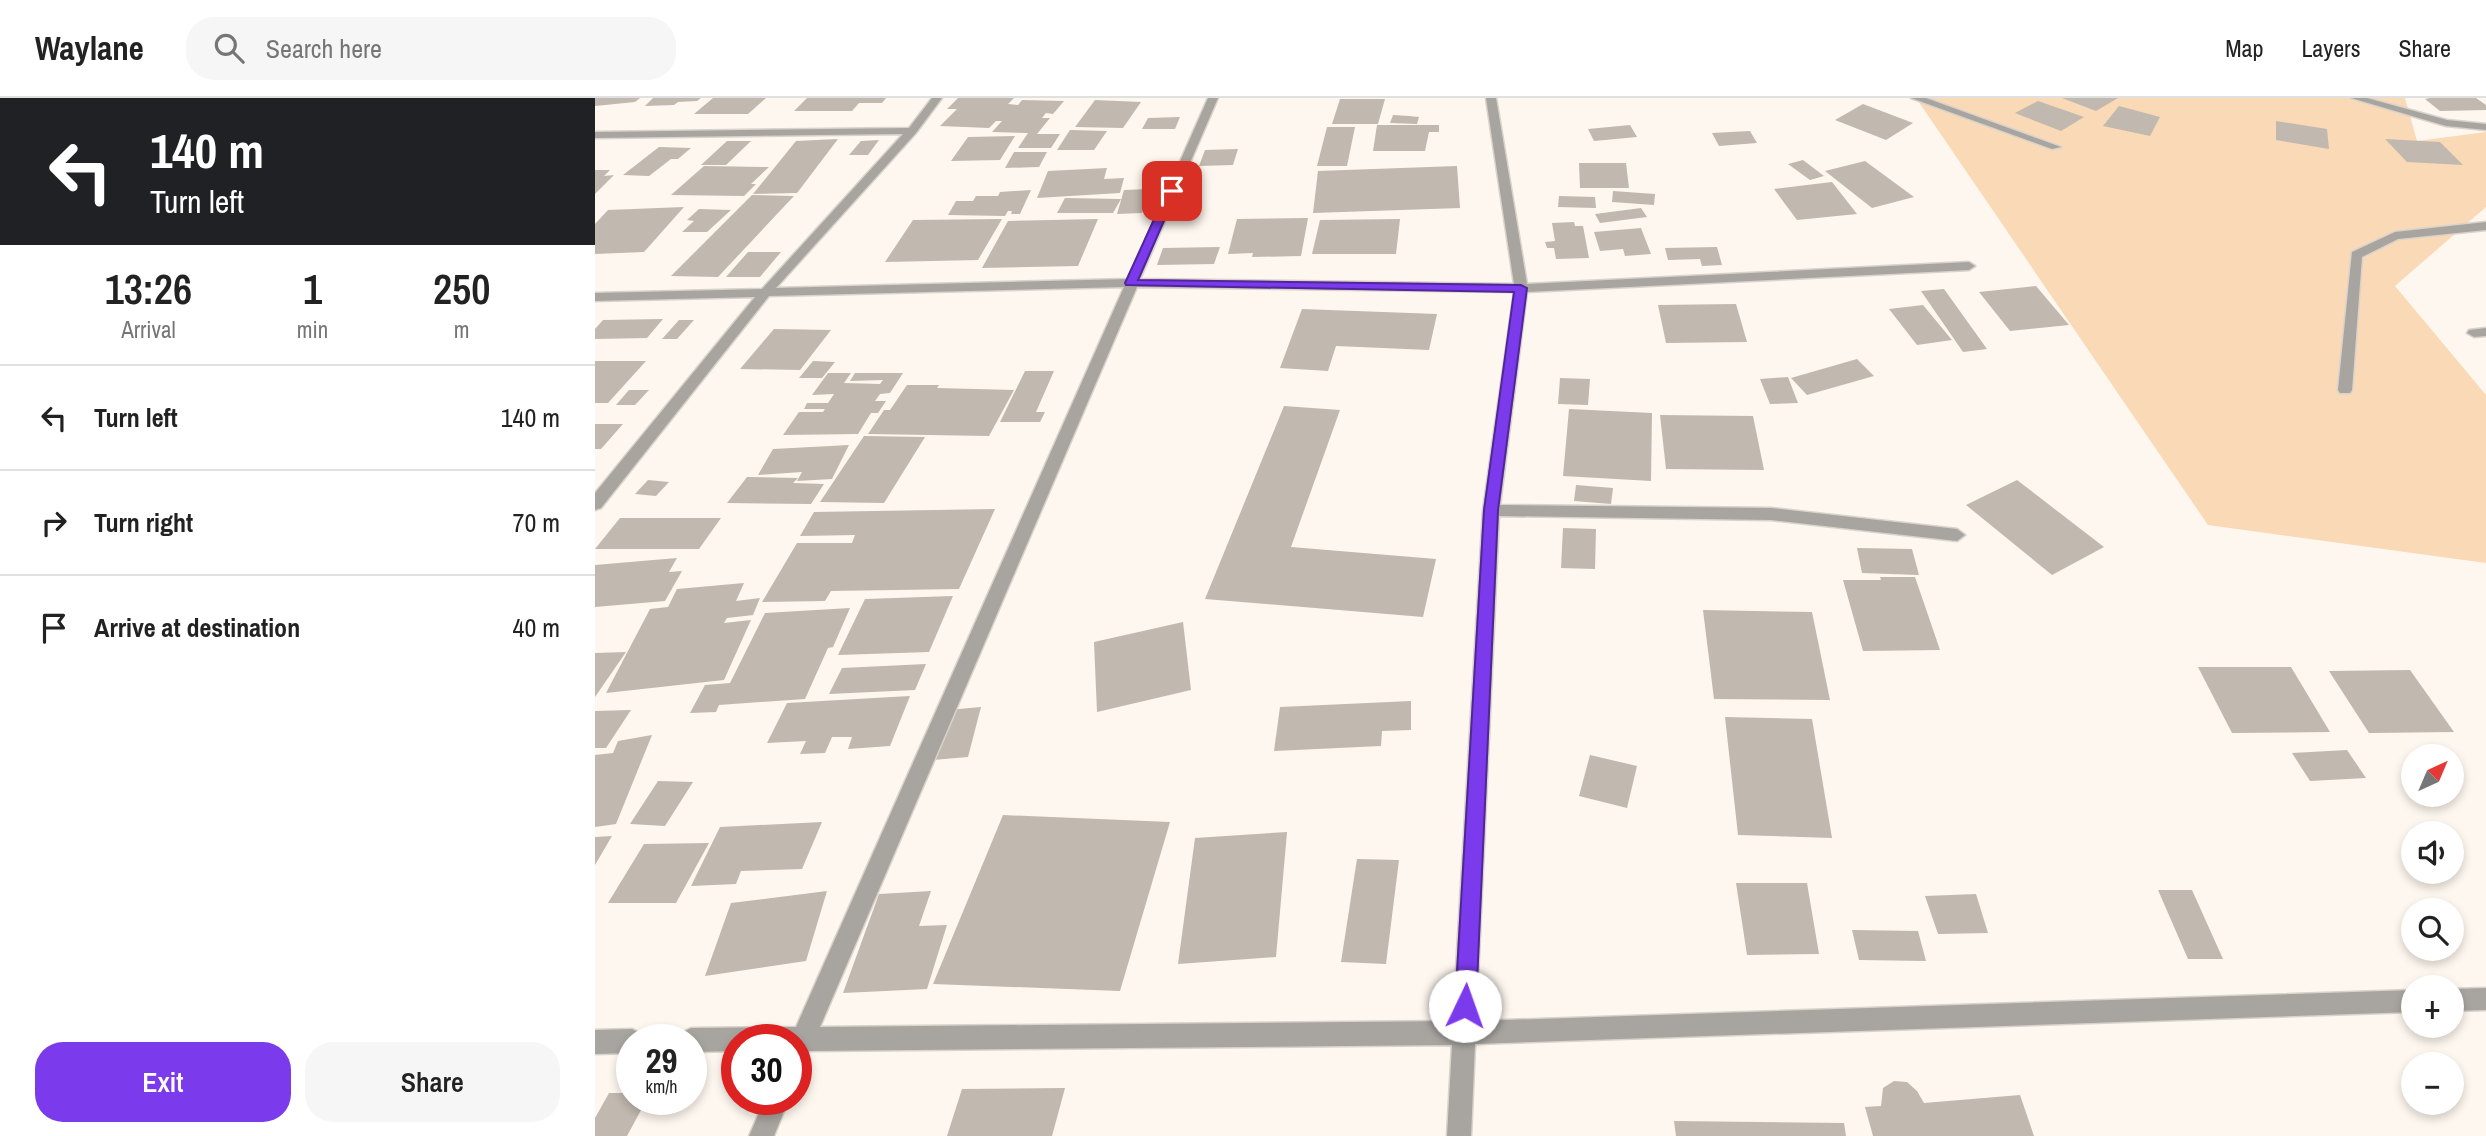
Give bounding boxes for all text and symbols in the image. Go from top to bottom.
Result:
search box [186,17,676,80]
text: Waylane [35,26,144,70]
icon: search [210,29,248,67]
text: Search here [266,31,382,66]
text: Map [2225,32,2263,64]
text: Layers [2301,32,2360,64]
text: Share [2398,32,2451,64]
text: 140 m [150,117,264,183]
icon: left [35,126,126,217]
pin [1142,161,1202,221]
icon: arrive [1153,172,1191,210]
text: Turn left [150,180,244,223]
text: 13:26 [105,261,192,317]
text: 1 [303,261,322,317]
text: 250 [433,261,490,317]
text: Arrival [121,314,176,345]
text: min [297,314,328,345]
text: m [454,314,469,345]
icon: left [35,399,73,437]
text: Turn left [94,400,178,435]
text: 140 m [501,400,560,435]
icon: right [35,504,73,542]
text: Turn right [94,505,193,540]
text: 70 m [513,505,560,540]
icon: arrive [35,609,73,647]
text: Arrive at destination [94,610,300,645]
text: 40 m [513,610,560,645]
north arrow [2401,744,2464,807]
map controls [2401,744,2464,1115]
button: sound [2401,821,2464,884]
button: search [2401,898,2464,961]
position arrow [1428,969,1502,1043]
button: + [2401,975,2464,1038]
speed limit sign: 30 [721,1024,812,1115]
text: 29 [646,1037,677,1084]
button: Exit [35,1042,291,1122]
button: Share [305,1042,560,1122]
button: − [2401,1052,2464,1115]
text: km/h [646,1074,678,1099]

